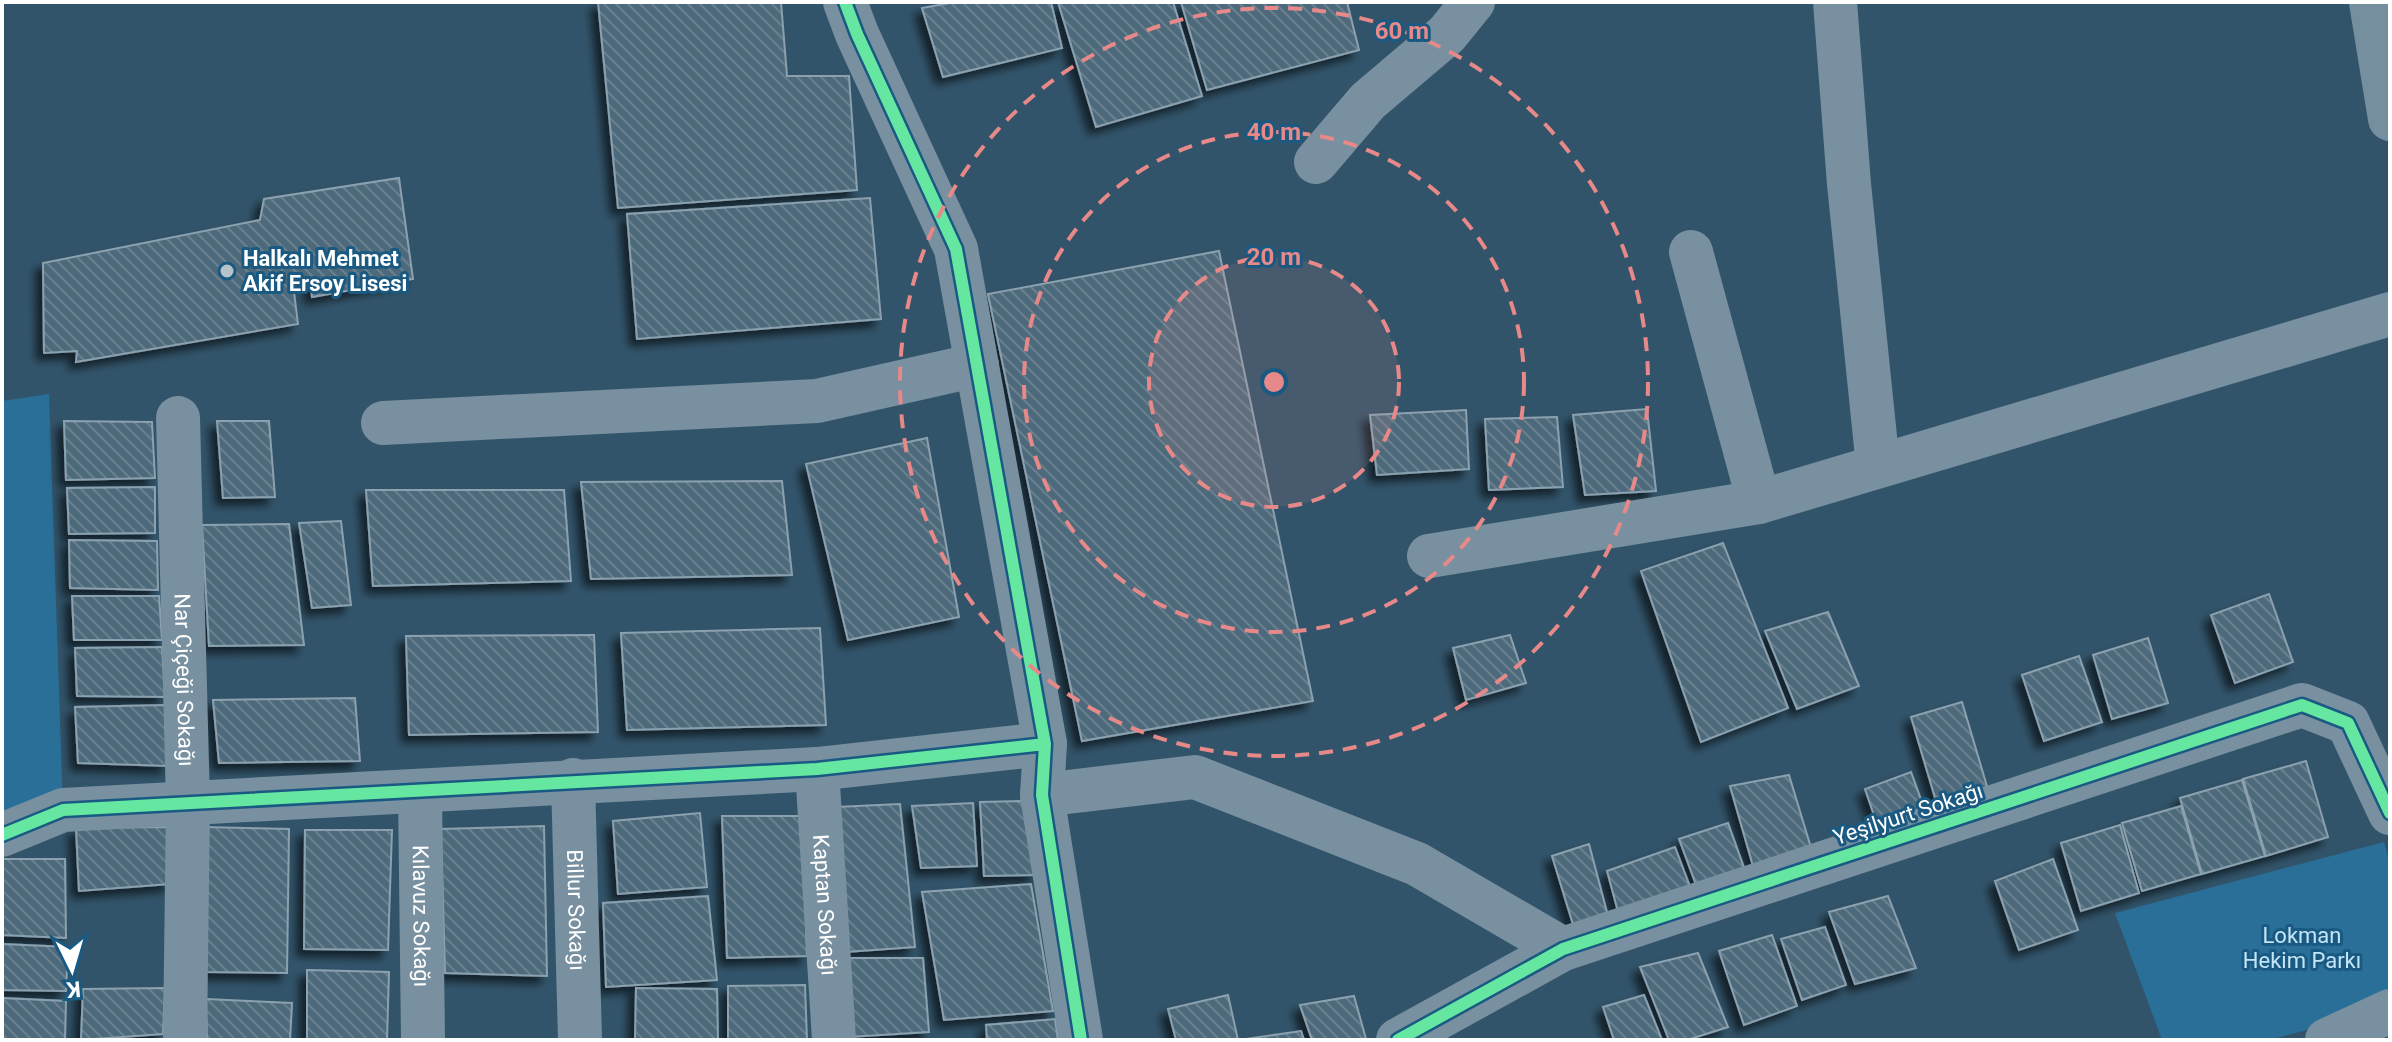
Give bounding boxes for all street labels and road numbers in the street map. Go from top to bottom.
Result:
street label: Nar Çiçeği Sokağı [170,593,200,767]
street label: Yeşilyurt Sokağı [1830,778,1986,850]
street label: Kaptan Sokağı [809,833,842,976]
street label: Kılavuz Sokağı [408,845,435,987]
street label: Billur Sokağı [562,849,591,971]

